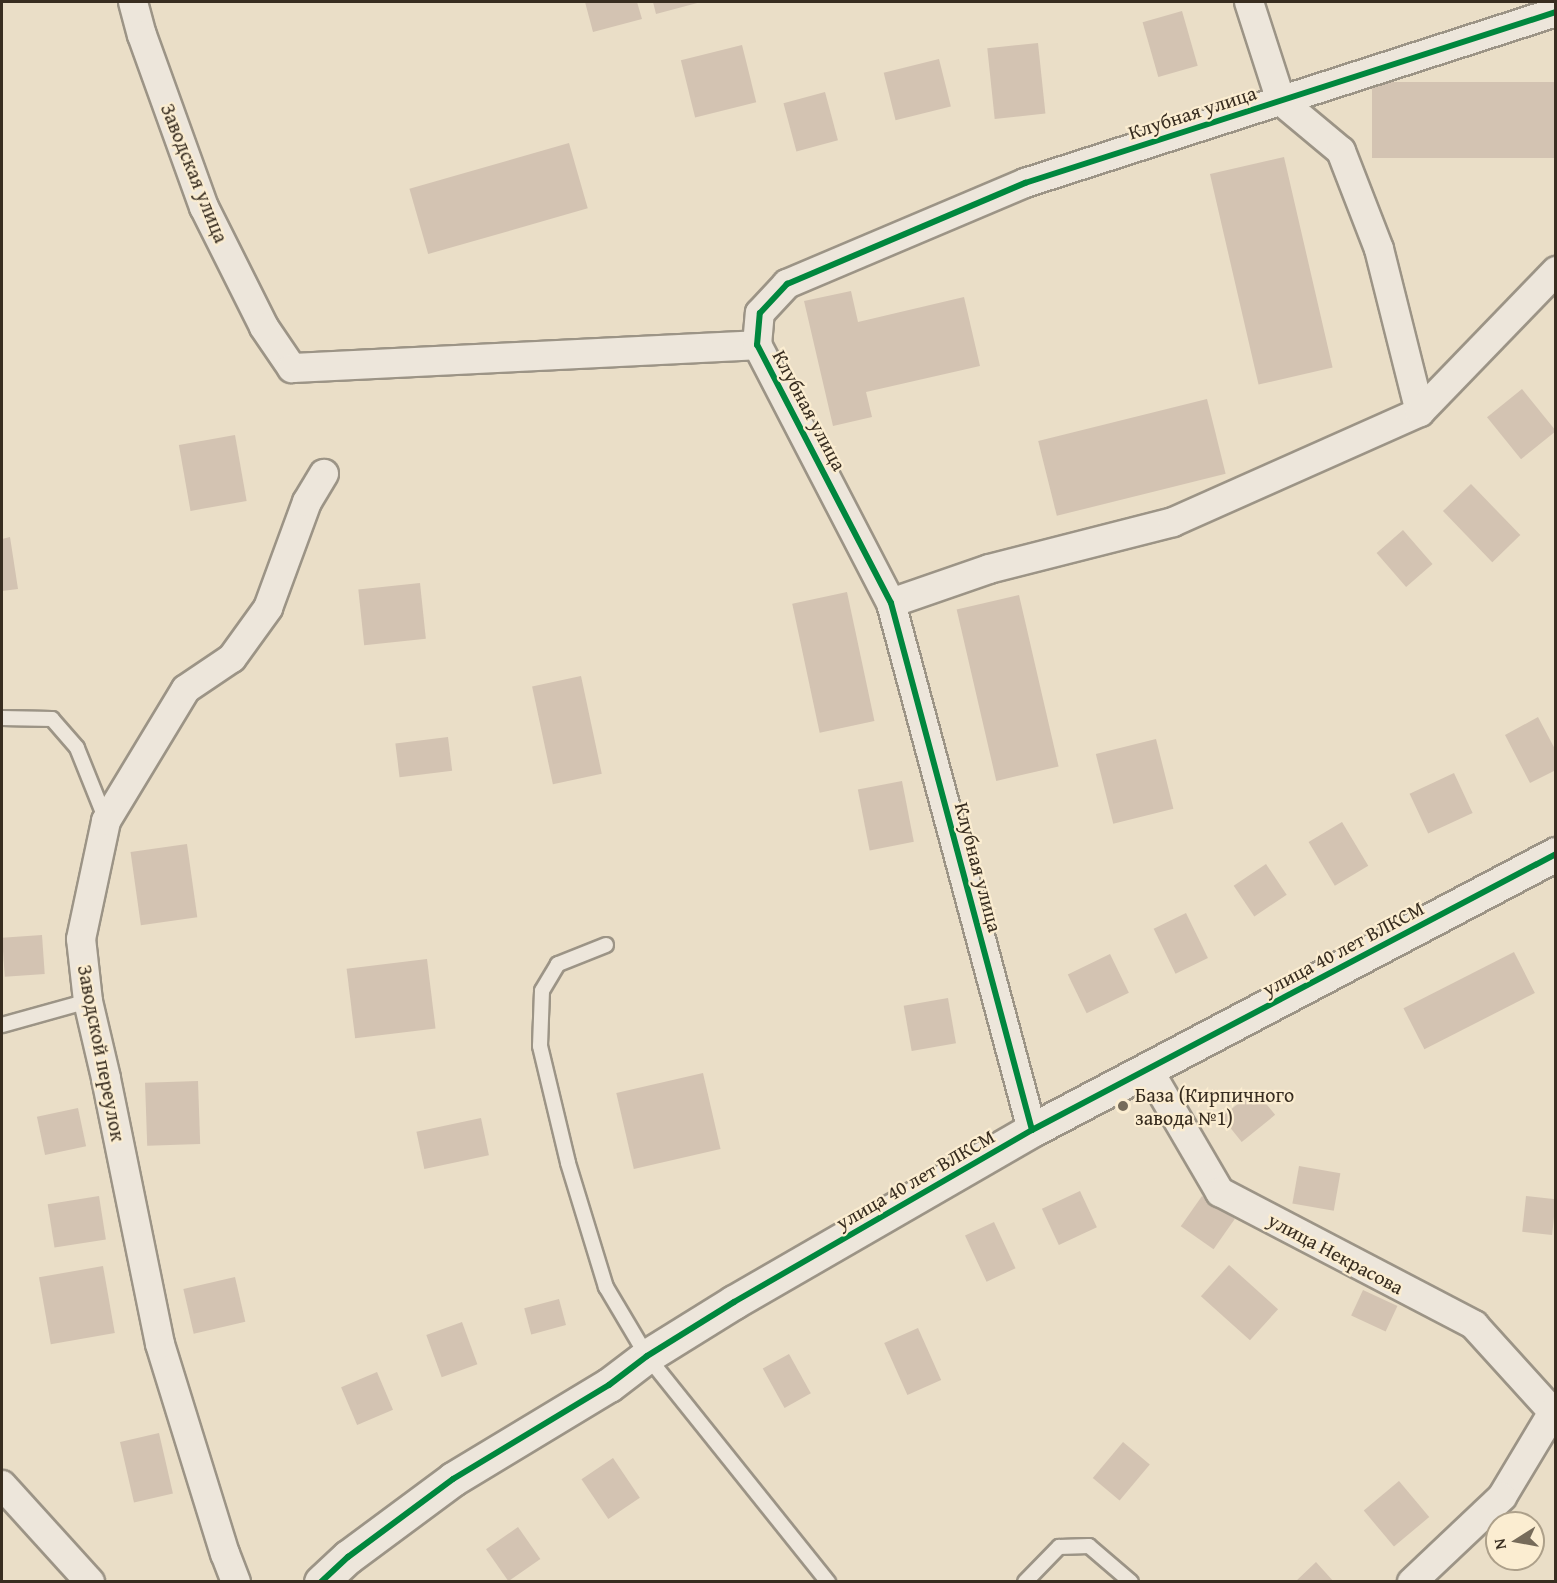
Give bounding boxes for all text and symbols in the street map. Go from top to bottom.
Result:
street label: Клубная улица [1125,80,1259,144]
street label: Заводская улица [156,100,234,246]
street label: Клубная улица [768,345,852,475]
street label: Клубная улица [950,799,1008,935]
street label: улица 40 лет ВЛКСМ [1258,895,1428,1001]
street label: Заводской переулок [73,963,131,1143]
place label: База (Кирпичного завода №1) [1135,1082,1294,1129]
marker: База (Кирпичного завода №1) [1116,1099,1130,1113]
street label: улица 40 лет ВЛКСМ [831,1124,999,1234]
street label: улица Некрасова [1264,1207,1408,1299]
north arrow [1485,1511,1545,1571]
text: N [1486,1537,1512,1552]

